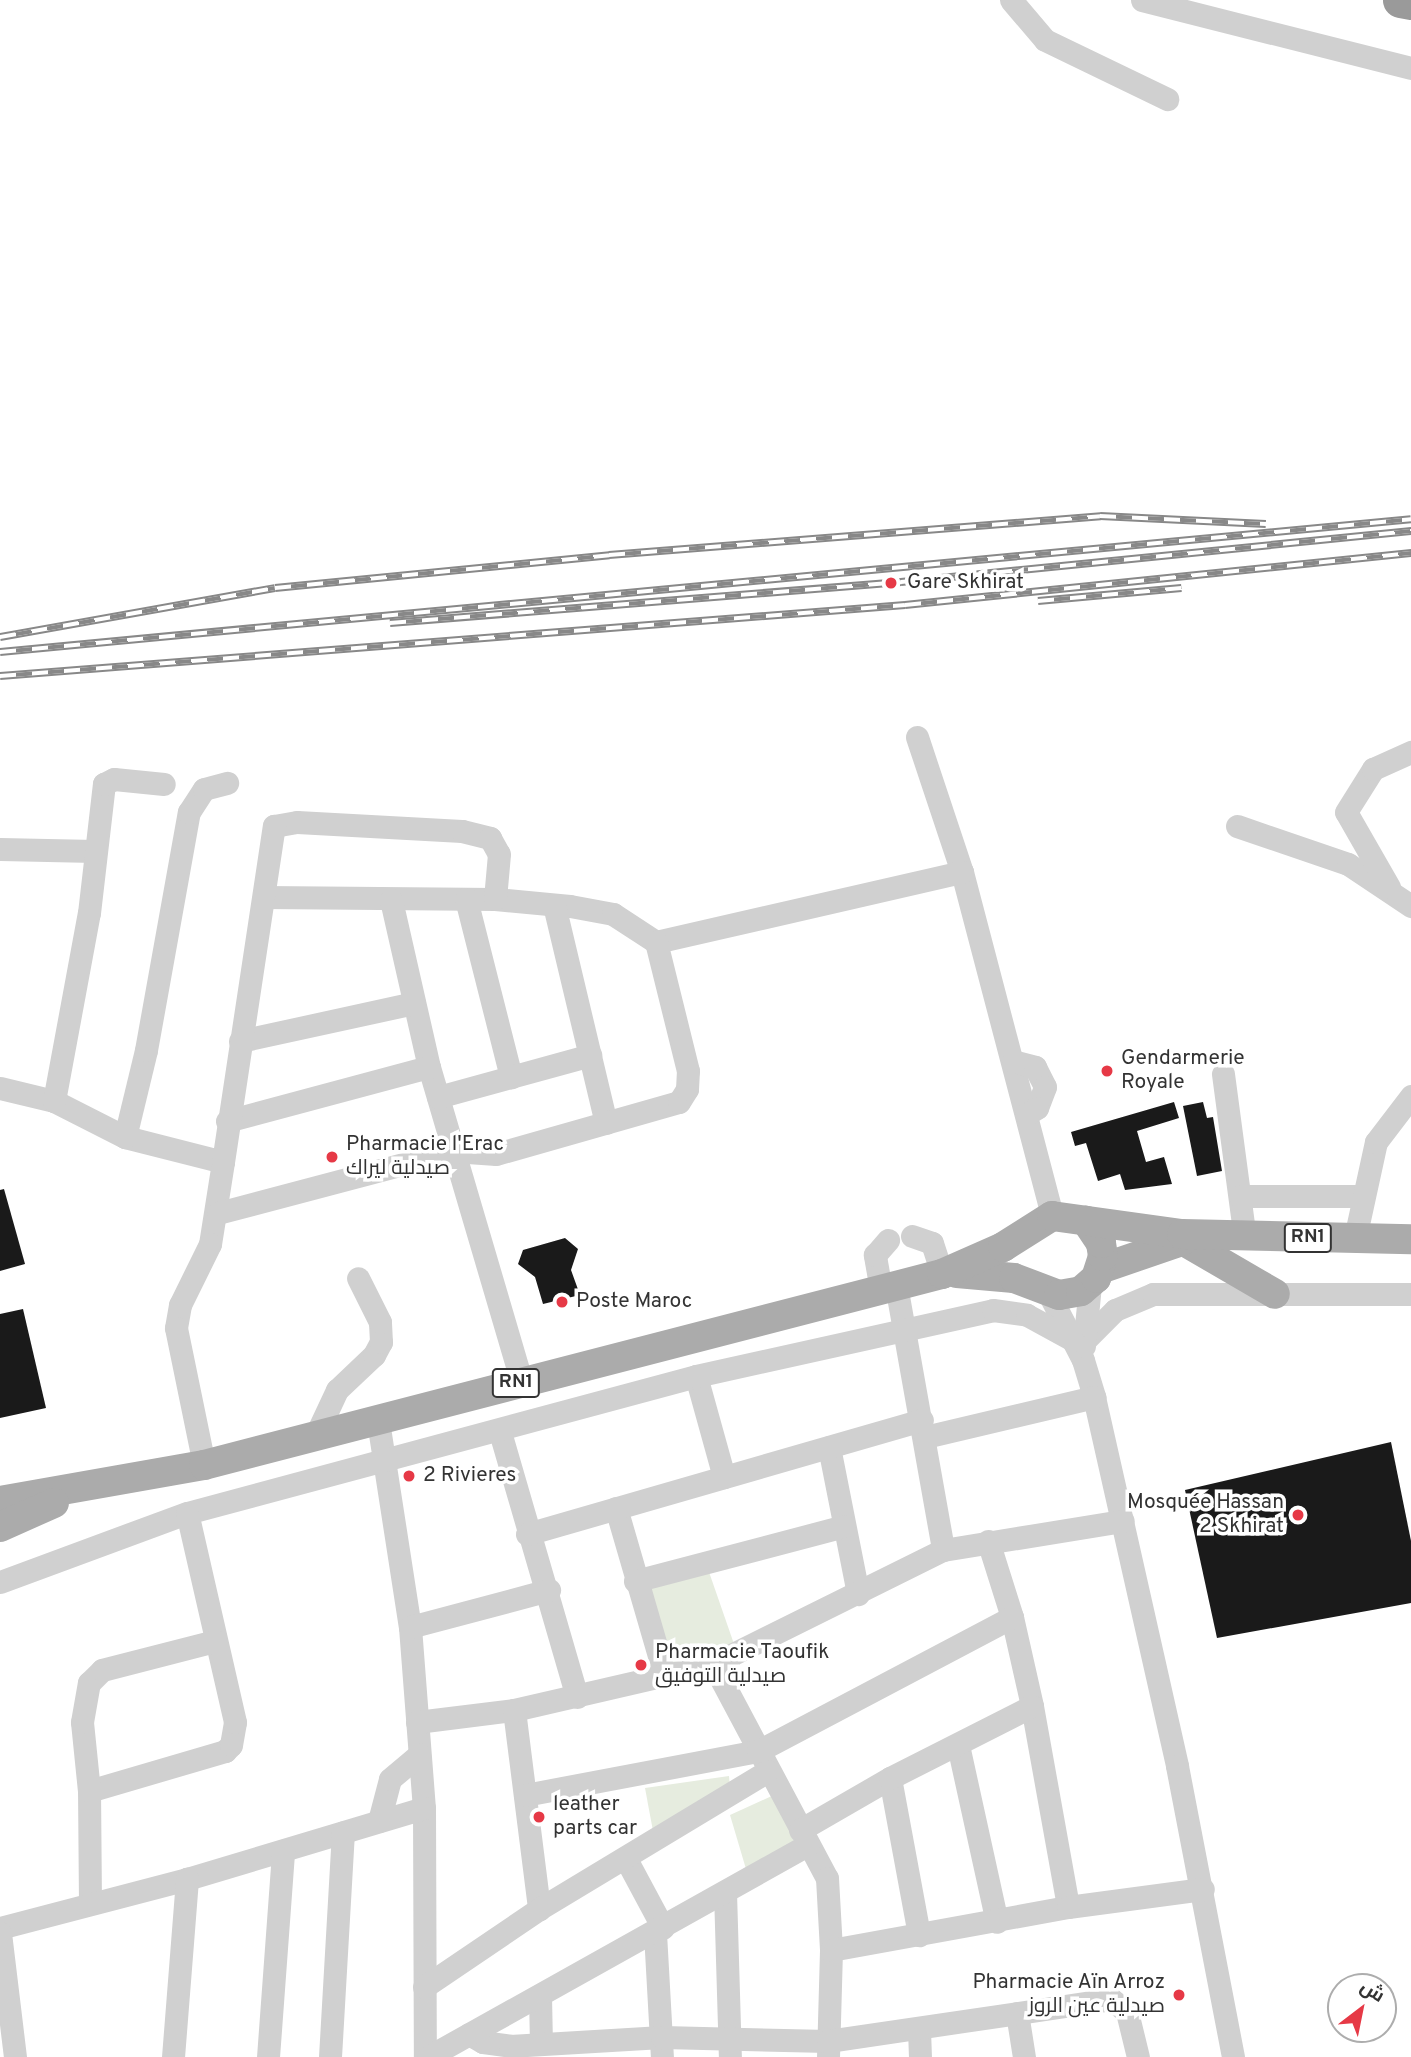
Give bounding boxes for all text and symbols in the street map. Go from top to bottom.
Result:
place label: Gare Skhirat [907,570,1024,596]
marker: Gare Skhirat [881,573,901,593]
place label: Gendarmerie Royale [1121,1046,1245,1096]
marker: Gendarmerie Royale [1099,1063,1115,1079]
place label: Pharmacie l'Erac صيدلية ليراك [346,1132,504,1182]
marker: Pharmacie l'Erac صيدلية ليراك [324,1149,340,1165]
road number: RN1 [1284,1222,1332,1254]
place label: Poste Maroc [576,1289,692,1315]
marker: Poste Maroc [554,1294,570,1310]
road number: RN1 [491,1368,540,1399]
place label: 2 Rivieres [423,1463,516,1489]
marker: 2 Rivieres [401,1468,417,1484]
place label: Mosquée Hassan 2 Skhirat [1127,1490,1284,1540]
marker: Mosquée Hassan 2 Skhirat [1290,1507,1306,1523]
place label: Pharmacie Taoufik صيدلية التوفيق [655,1640,830,1690]
marker: Pharmacie Taoufik صيدلية التوفيق [633,1657,649,1673]
place label: leather parts car [553,1792,637,1842]
marker: leather parts car [531,1809,547,1825]
place label: Pharmacie Aïn Arroz صيدلية عين الروز [971,1970,1165,2020]
north arrow [1327,1973,1397,2043]
text: ش [1355,1975,1389,2009]
marker: Pharmacie Aïn Arroz صيدلية عين الروز [1171,1987,1187,2003]

